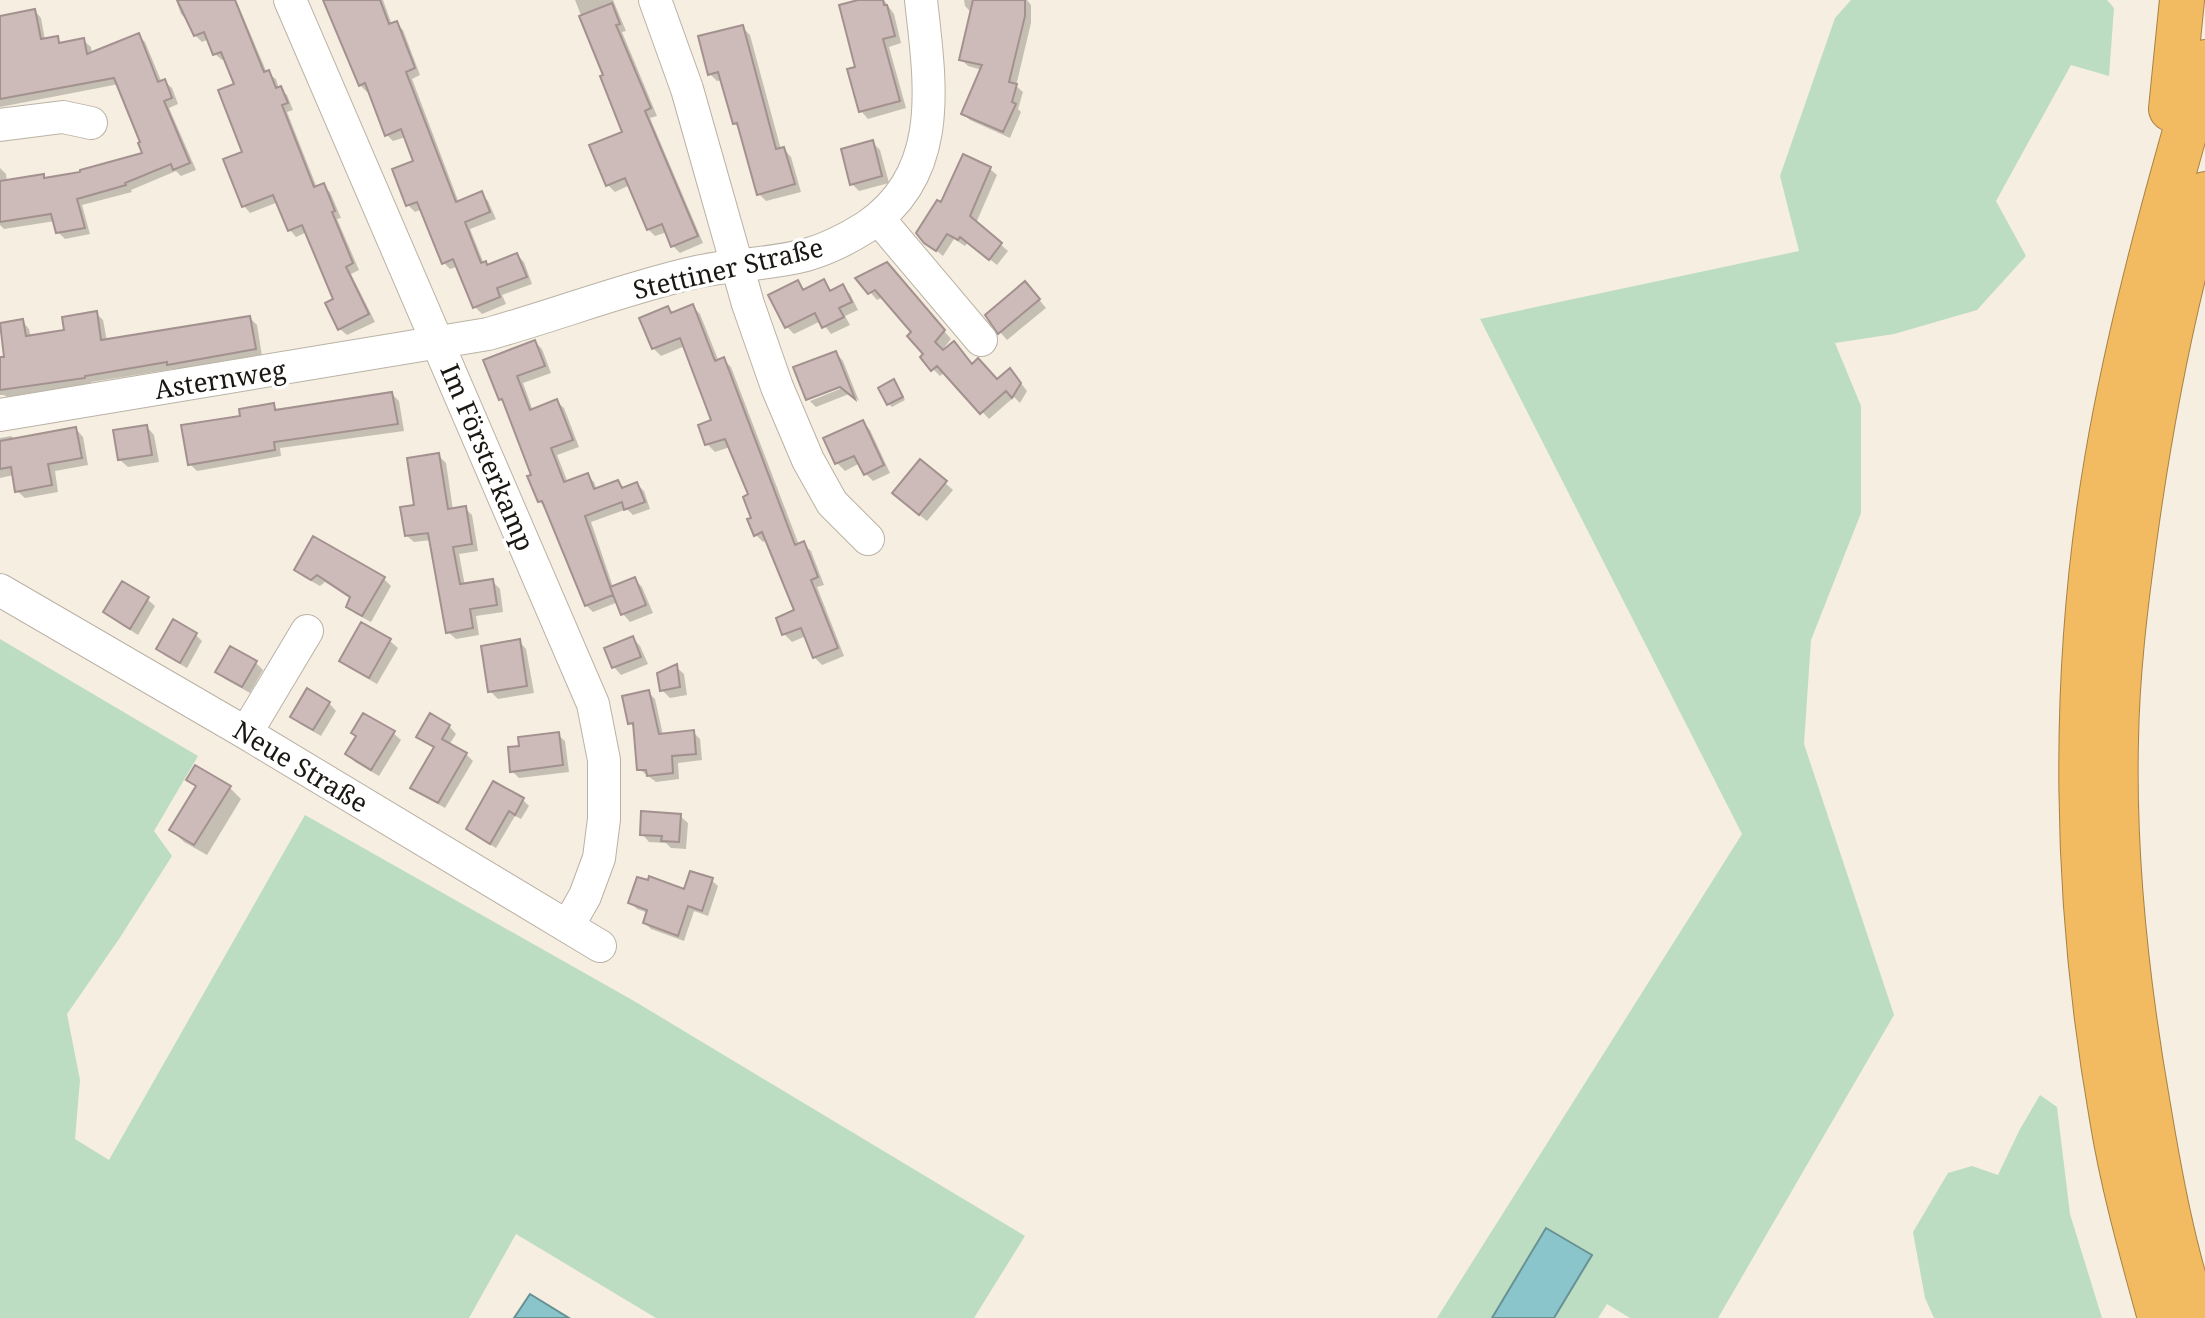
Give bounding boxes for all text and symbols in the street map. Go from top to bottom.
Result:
street label: Stettiner Straße [629,229,827,307]
street label: Asternweg [152,351,288,407]
street label: Im Försterkamp [432,358,544,556]
street label: Neue Straße [227,712,375,820]

